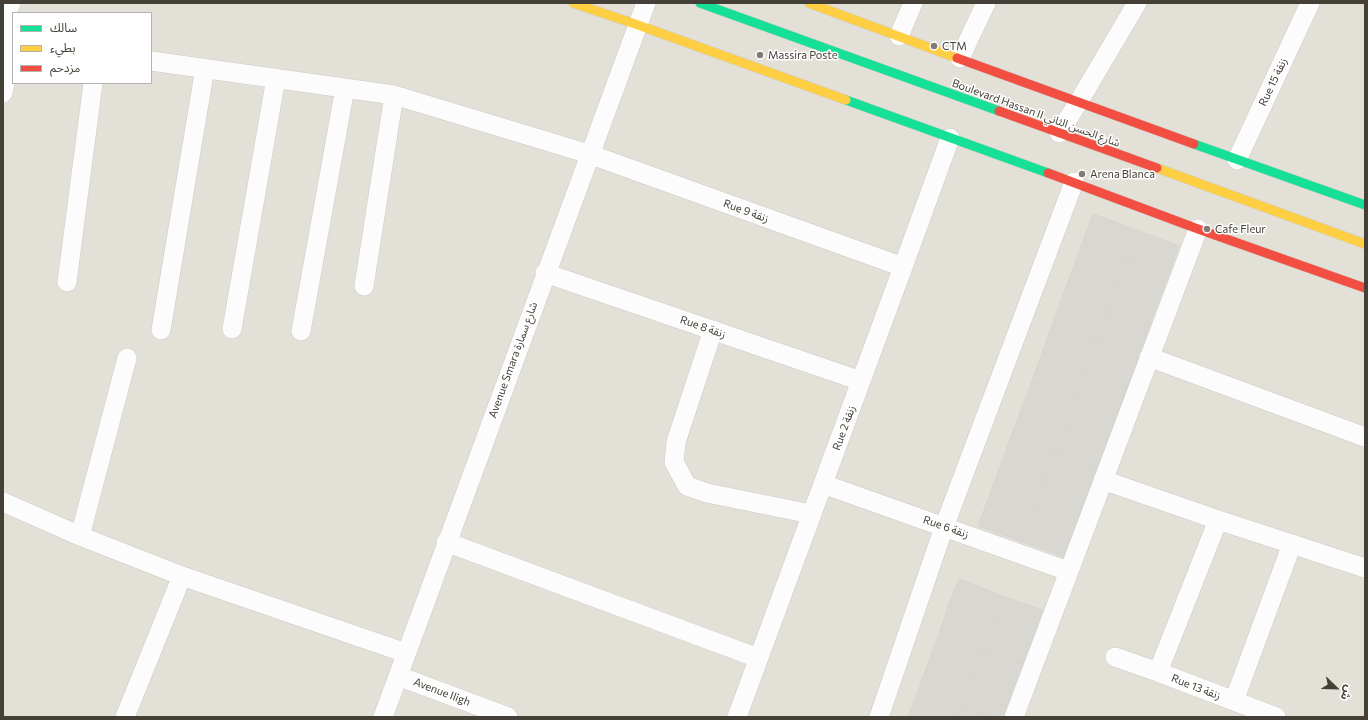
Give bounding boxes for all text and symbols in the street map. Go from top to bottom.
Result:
legend [12,12,152,84]
text: سالك [50,20,77,34]
place label: CTM [942,39,967,53]
text: بطيء [50,40,76,54]
marker: CTM [929,41,939,51]
place label: Massira Poste [768,48,838,62]
marker: Massira Poste [755,50,765,60]
street label: Rue 15 زنقة [1256,56,1290,108]
text: مزدحم [50,60,80,74]
street label: Boulevard Hassan II شارع الحسن الثاني [950,76,1122,150]
place label: Arena Blanca [1090,167,1155,181]
marker: Arena Blanca [1077,169,1087,179]
street label: Rue 9 زنقة [721,197,771,225]
place label: Cafe Fleur [1215,222,1266,236]
marker: Cafe Fleur [1202,224,1212,234]
street label: Avenue Smara شارع سمارة [486,300,540,420]
street label: Rue 8 زنقة [678,313,728,341]
street label: Rue 2 زنقة [830,404,858,452]
street label: Rue 6 زنقة [921,513,971,541]
north arrow [1316,668,1356,708]
street label: Rue 13 زنقة [1169,672,1223,702]
street label: Avenue Iligh [412,675,472,709]
text: ش [1339,683,1356,702]

